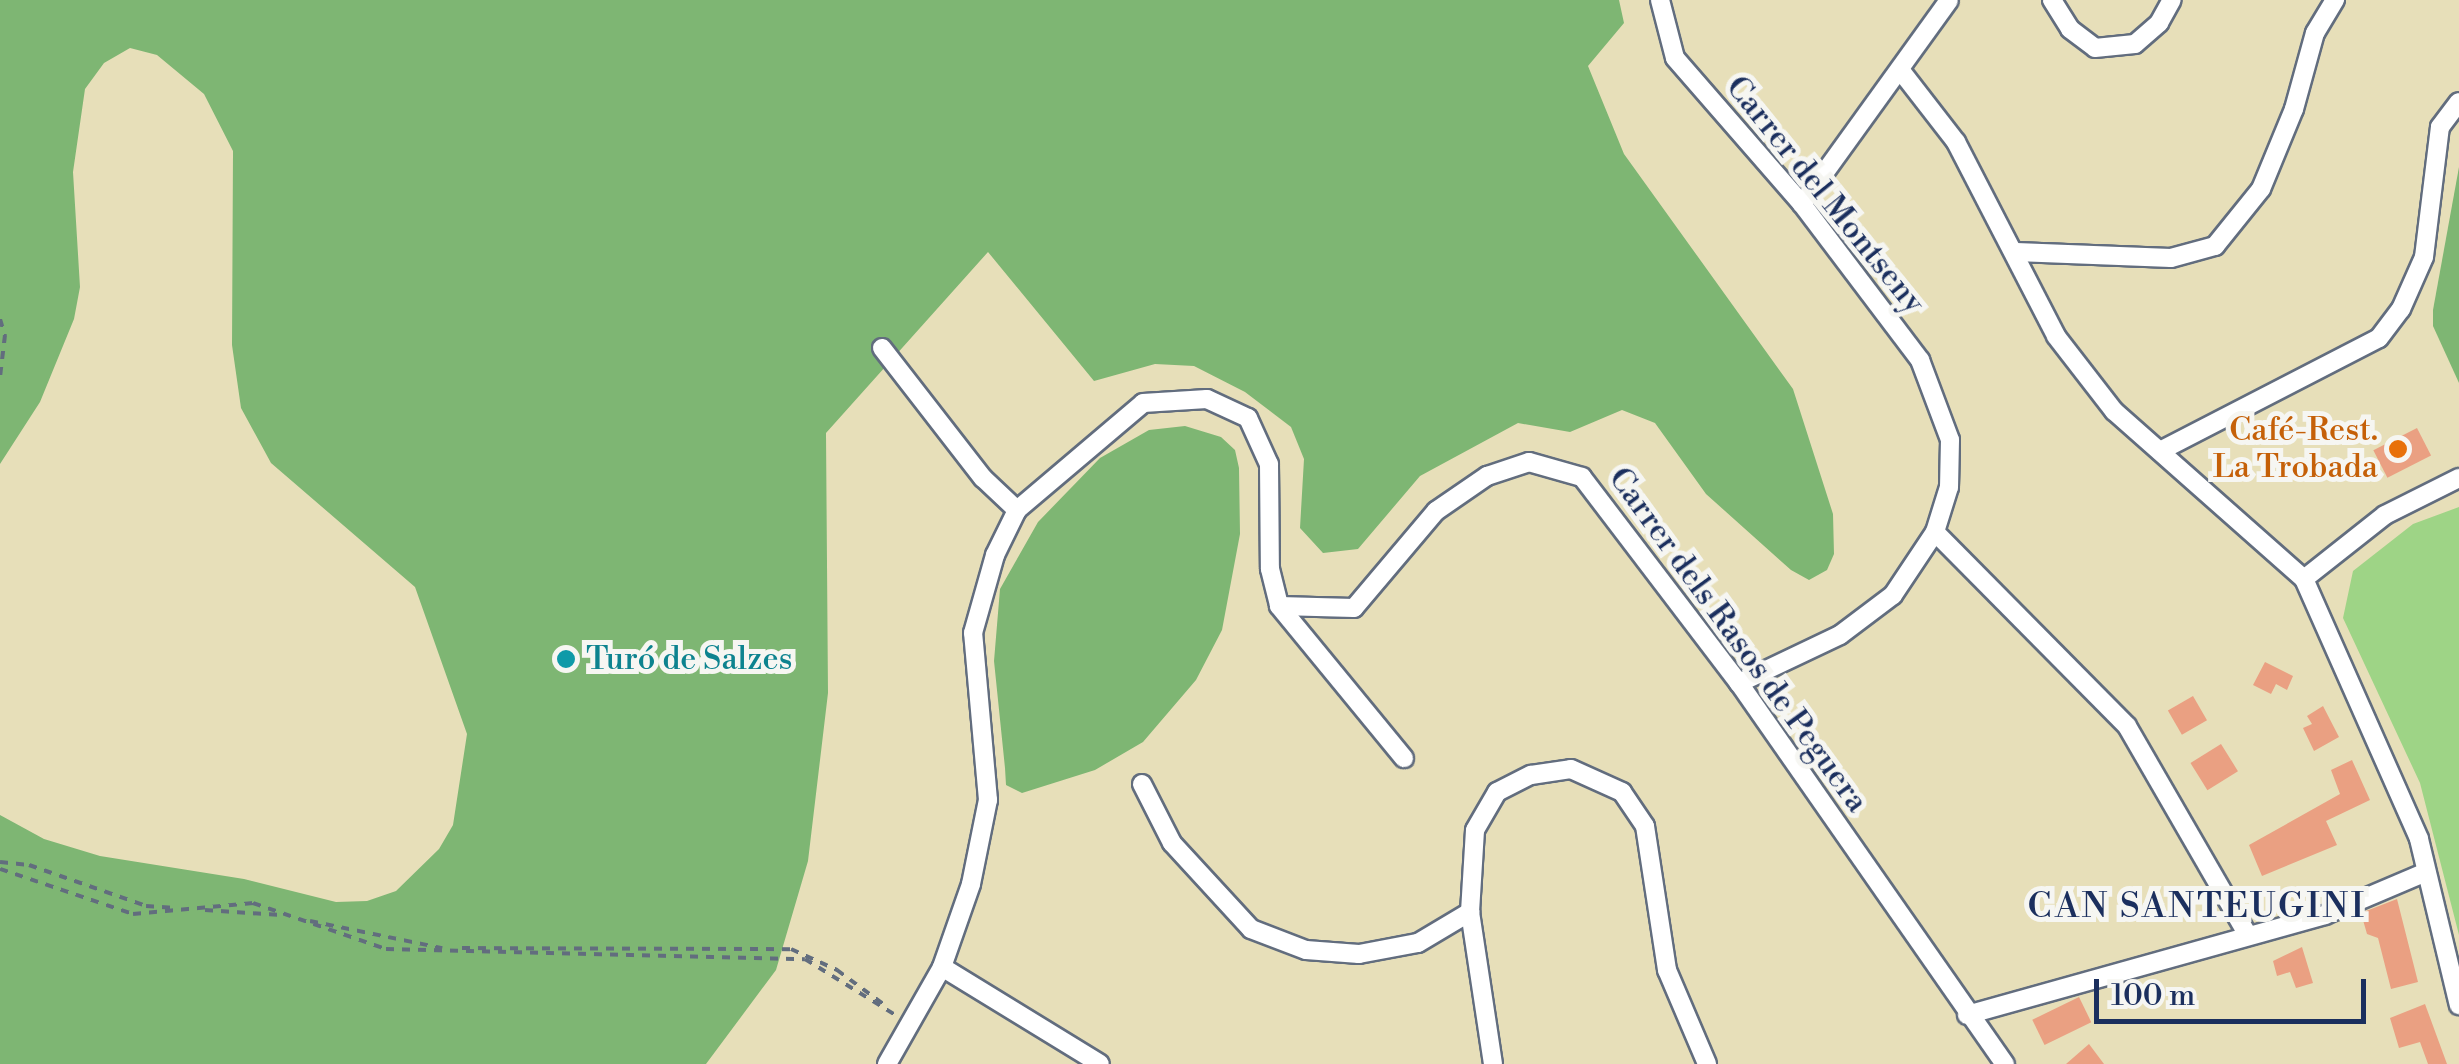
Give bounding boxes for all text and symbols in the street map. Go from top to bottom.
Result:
street label: Carrer del Montseny [1717,69,1933,321]
place label: Café-Rest. La Trobada [2213,412,2378,487]
marker: Café-Rest. La Trobada [2387,438,2409,460]
street label: Carrer dels Rasos de Peguera [1600,460,1876,820]
place label: Turó de Salzes [586,640,793,678]
marker: Turó de Salzes [555,648,577,670]
district label: CAN SANTEUGINI [2028,886,2366,928]
scale bar [2099,959,2372,1021]
text: 100 m [2111,977,2195,1015]

